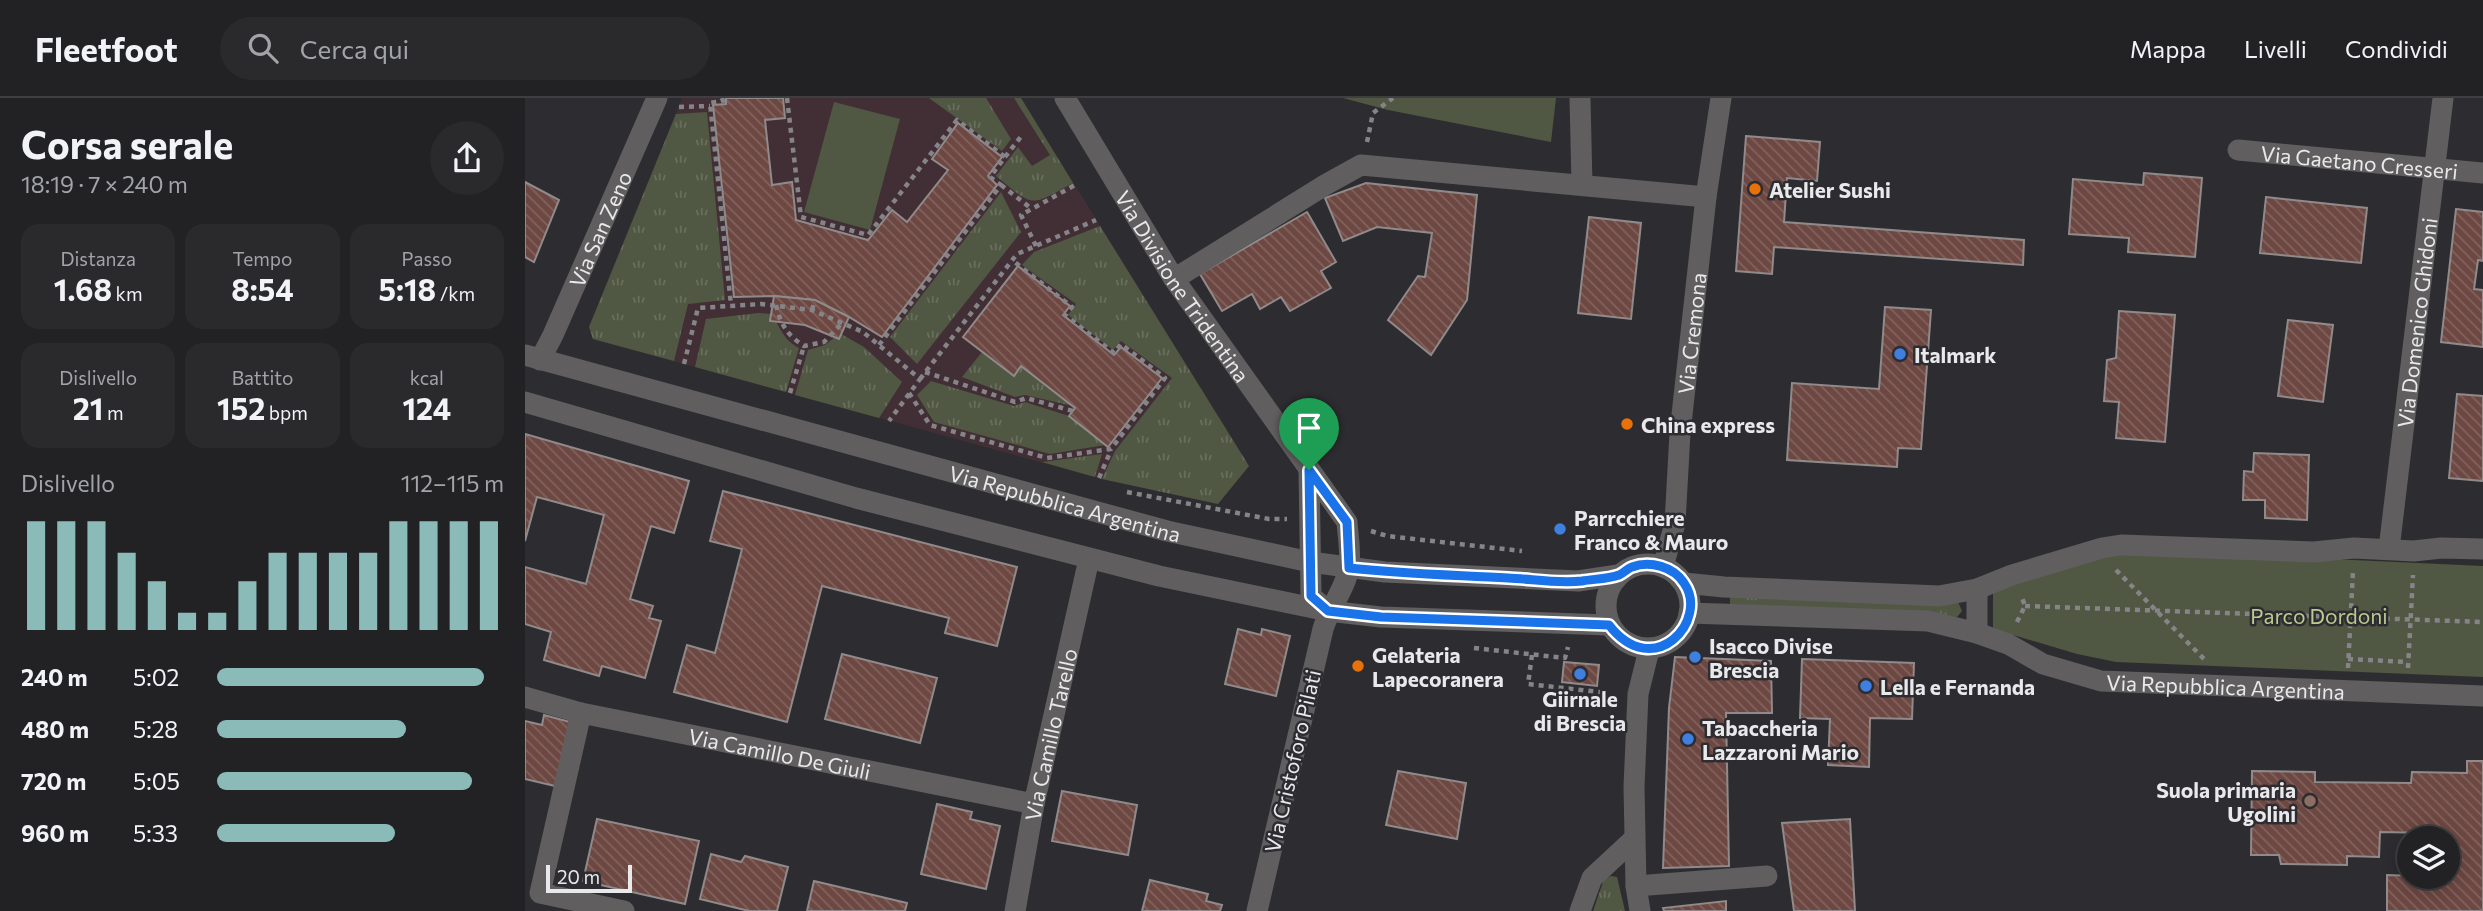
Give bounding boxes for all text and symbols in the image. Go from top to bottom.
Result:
search box [220,17,710,80]
text: Fleetfoot [35,28,178,69]
icon: search [244,29,282,67]
text: Cerca qui [300,33,409,64]
text: Mappa [2130,34,2206,63]
text: Livelli [2244,34,2307,63]
text: Condividi [2345,34,2448,63]
text: Corsa serale [21,120,233,167]
button: share [430,121,504,195]
street label: Via Gaetano Cresseri [2260,140,2459,183]
street label: Via San Zeno [563,167,636,291]
text: 18:19 · 7 × 240 m [21,170,188,198]
place label: Atelier Sushi [1769,177,1891,202]
marker: Atelier Sushi [1747,181,1763,197]
street label: Via Divisione Tridentina [1111,186,1255,386]
street label: Via Domenico Ghidoni [2391,216,2441,429]
text: Distanza [60,247,136,270]
text: Tempo [233,247,292,270]
text: Passo [402,247,452,270]
text: 1.68 [54,270,112,307]
text: 8:54 [231,270,294,307]
text: 5:18 [379,270,436,307]
street label: Via Cremona [1672,271,1710,395]
text: km [112,282,143,305]
text: /km [436,282,475,305]
place label: Italmark [1914,342,1996,367]
marker: Italmark [1892,346,1908,362]
text: Dislivello [59,366,137,389]
text: Battito [232,366,293,389]
text: kcal [410,366,444,389]
text: 21 [73,389,103,426]
text: 152 [217,389,265,426]
text: 124 [403,389,451,426]
pin [1279,398,1339,470]
text: m [103,401,124,424]
text: bpm [265,401,308,424]
icon: arrive [1290,409,1328,447]
place label: China express [1641,412,1775,437]
marker: China express [1619,416,1635,432]
street label: Via Repubblica Argentina [947,459,1183,546]
text: Dislivello [21,469,115,497]
text: 112–115 m [401,469,504,497]
place label: Parrcchiere Franco & Mauro [1574,505,1728,554]
marker: Parrcchiere Franco & Mauro [1552,521,1568,537]
park label: Parco Dordoni [2250,603,2388,628]
place label: Isacco Divise Brescia [1709,633,1833,682]
place label: Gelateria Lapecoranera [1372,642,1504,691]
street label: Via Camillo Tarello [1019,646,1081,823]
marker: Isacco Divise Brescia [1687,649,1703,665]
marker: Gelateria Lapecoranera [1350,658,1366,674]
text: 240 m [21,663,88,691]
text: 5:02 [133,663,179,691]
marker: Giirnale di Brescia [1572,666,1588,682]
street label: Via Cristoforo Pilati [1259,667,1325,855]
street label: Via Repubblica Argentina [2106,669,2345,703]
place label: Lella e Fernanda [1880,674,2035,699]
marker: Lella e Fernanda [1858,678,1874,694]
place label: Giirnale di Brescia [1534,686,1626,735]
text: 480 m [21,715,89,743]
text: 5:28 [133,715,178,743]
place label: Tabaccheria Lazzaroni Mario [1702,715,1859,764]
street label: Via Camillo De Giuli [687,722,873,783]
marker: Tabaccheria Lazzaroni Mario [1680,731,1696,747]
text: 720 m [21,767,86,795]
text: 5:05 [133,767,180,795]
place label: Suola primaria Ugolini [2156,777,2296,826]
marker: Suola primaria Ugolini [2302,793,2318,809]
text: 960 m [21,819,89,847]
text: 5:33 [133,819,178,847]
map controls [2397,826,2460,889]
button: layers [2397,826,2460,889]
scale bar [546,862,632,894]
text: 20 m [557,865,600,888]

